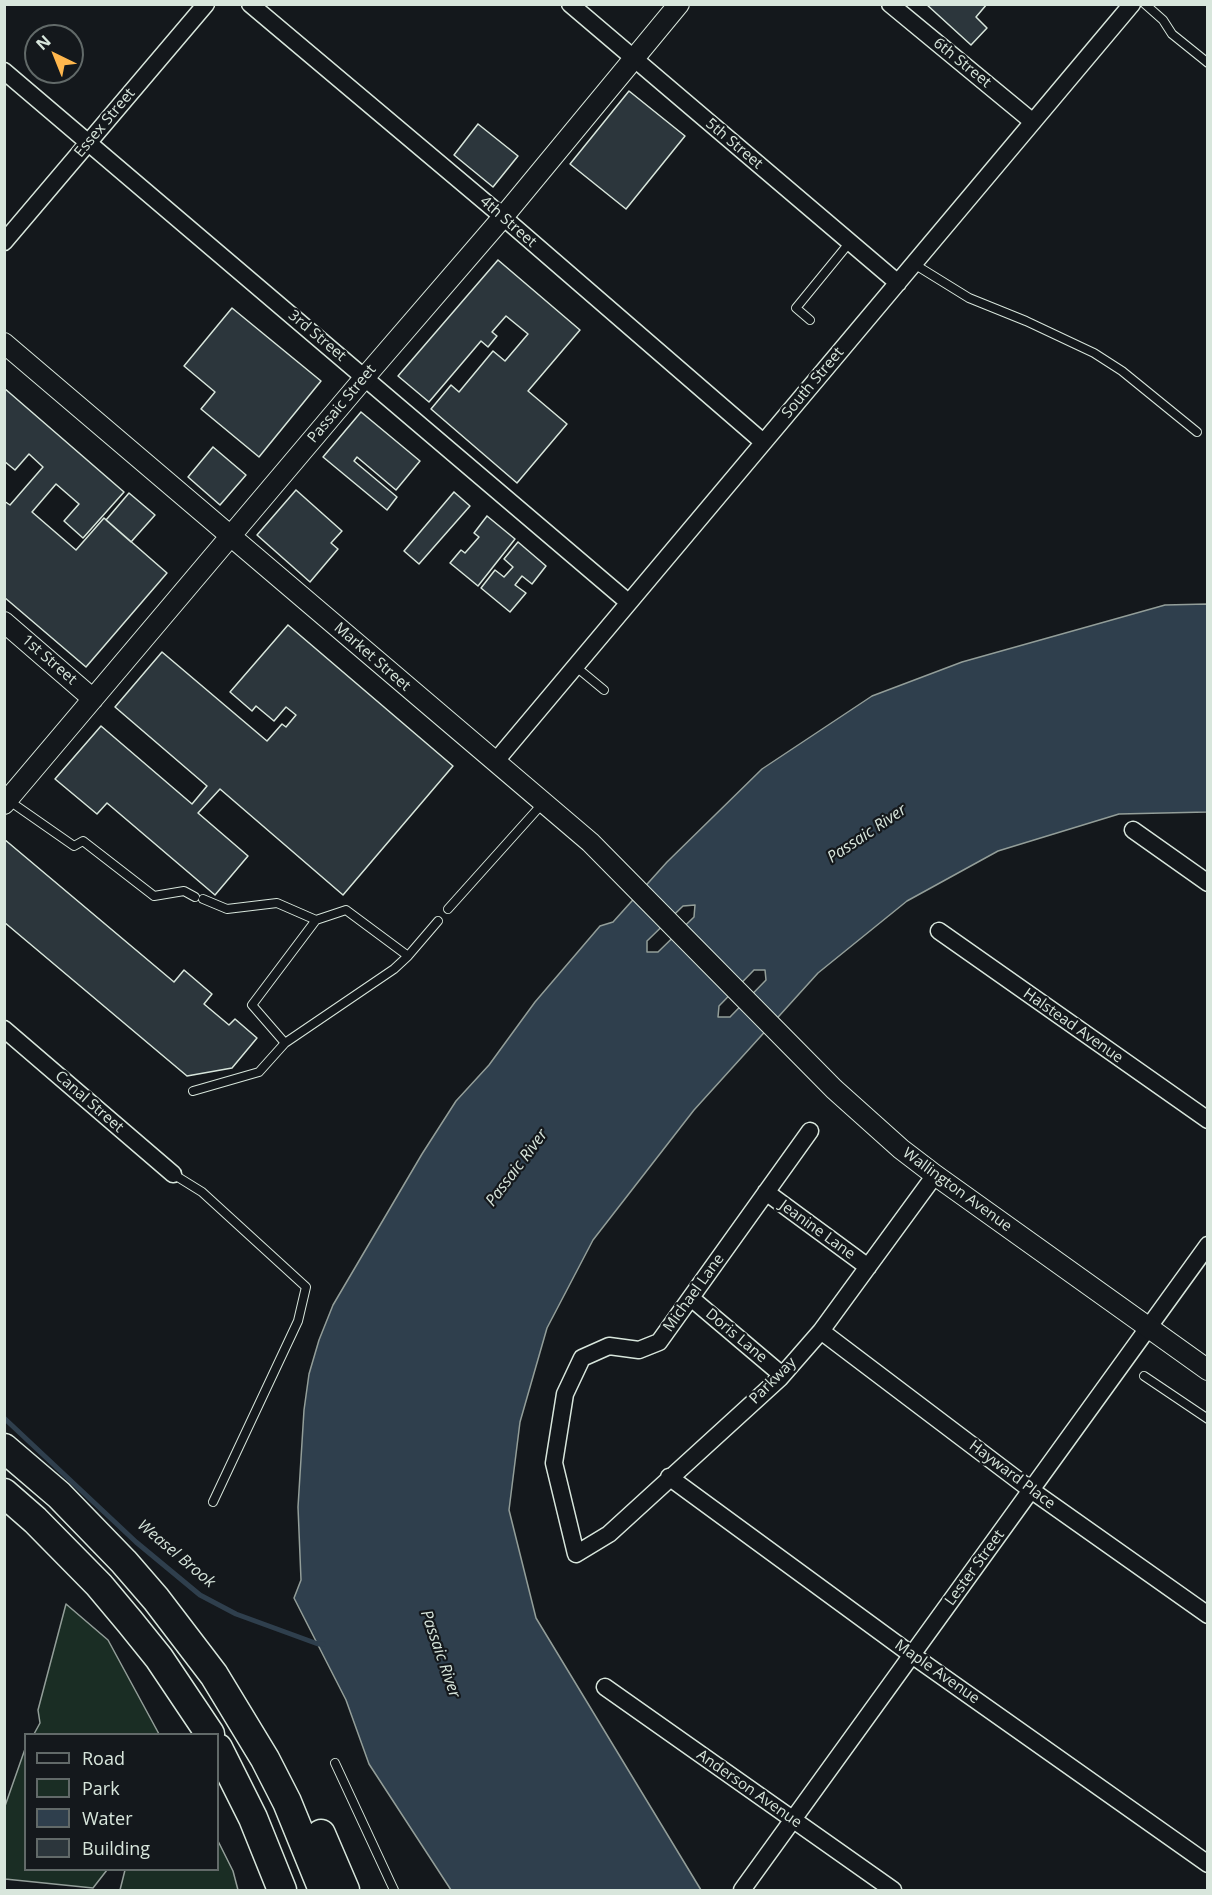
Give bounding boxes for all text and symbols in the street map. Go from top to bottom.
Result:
north arrow [24,24,84,84]
text: N [31,30,55,55]
street label: 6th Street [930,34,994,92]
street label: Essex Street [71,85,139,161]
street label: 5th Street [702,115,766,173]
street label: 4th Street [476,193,540,251]
street label: 3rd Street [285,307,349,365]
street label: South Street [778,344,848,422]
street label: Passaic Street [304,361,380,447]
street label: Market Street [330,619,414,695]
street label: 1st Street [18,631,80,689]
water label: Passaic River [824,801,910,867]
street label: Halstead Avenue [1020,985,1126,1067]
street label: Canal Street [51,1067,127,1137]
water label: Passaic River [482,1126,552,1210]
street label: Wallington Avenue [899,1144,1015,1236]
street label: Jeanine Lane [776,1197,858,1263]
street label: Michael Lane [660,1251,728,1335]
street label: Doris Lane [702,1305,770,1367]
street label: Parkway [746,1354,800,1408]
street label: Hayward Place [966,1437,1058,1513]
water label: Weasel Brook [133,1516,219,1592]
street label: Lester Street [942,1527,1008,1609]
water label: Passaic River [416,1608,464,1700]
street label: Maple Avenue [891,1636,983,1708]
legend [24,1733,219,1871]
text: Road [82,1746,125,1770]
street label: Anderson Avenue [693,1746,805,1832]
text: Park [82,1776,120,1800]
text: Water [82,1806,133,1830]
text: Building [82,1836,150,1860]

